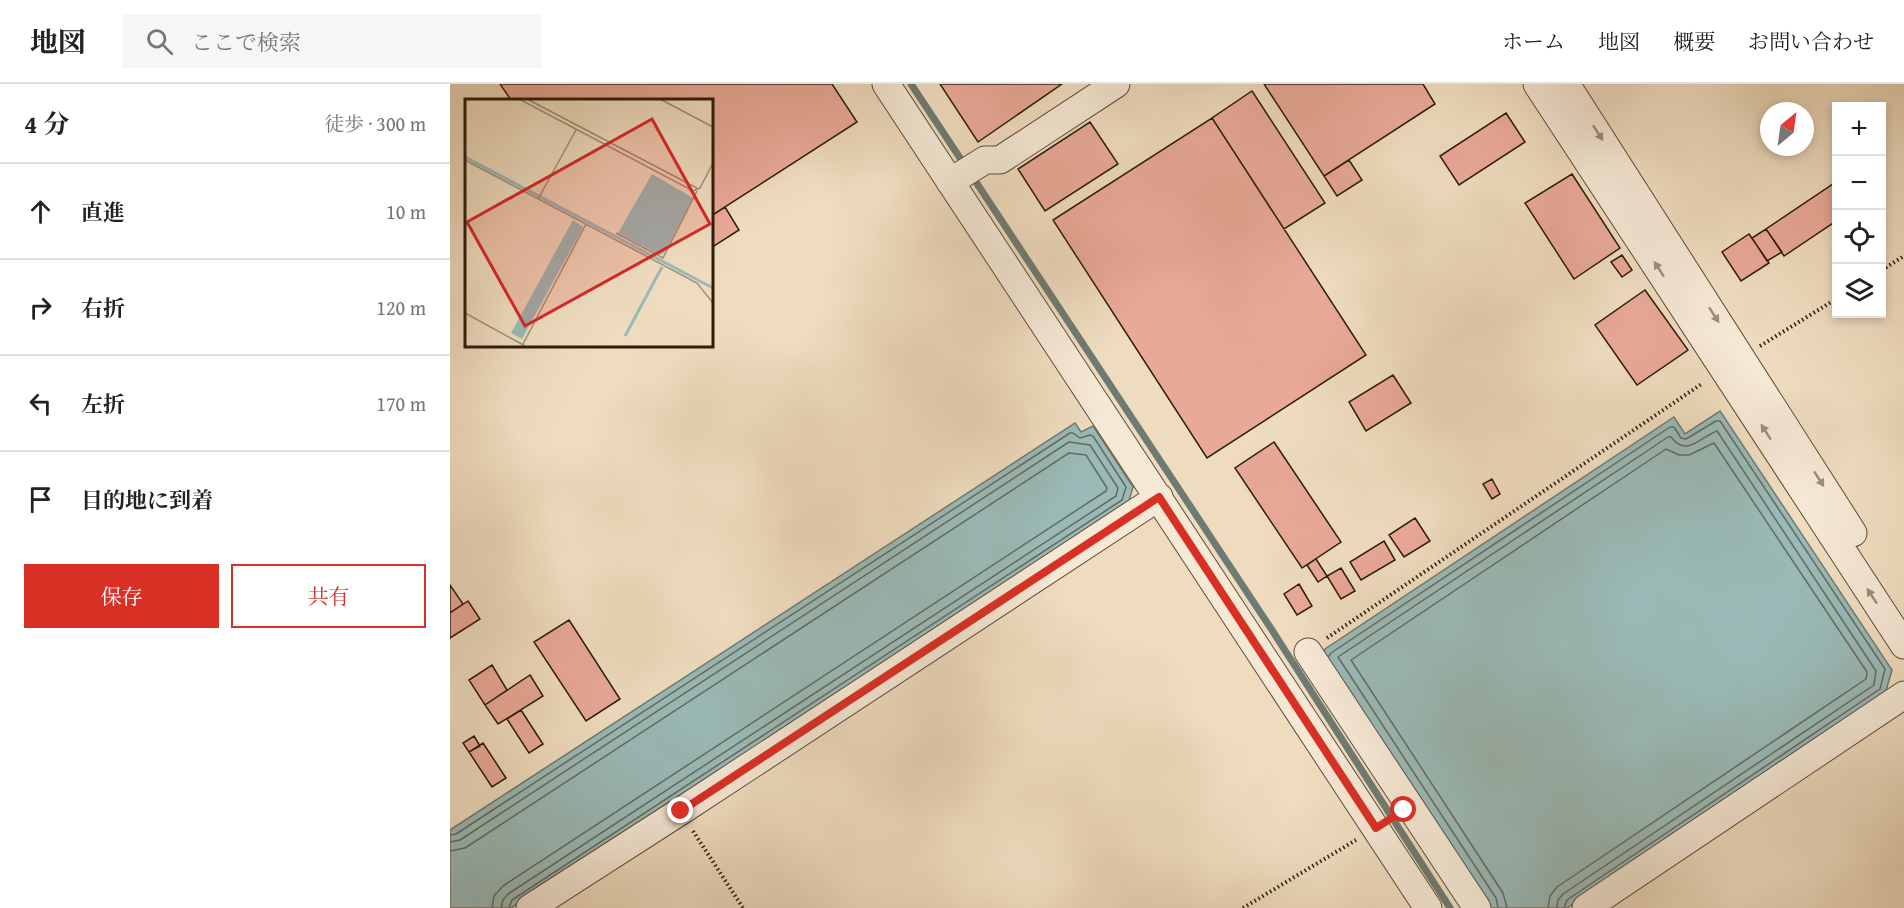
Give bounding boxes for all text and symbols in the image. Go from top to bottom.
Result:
search box [122,14,542,68]
text: 地図 [30,21,86,62]
icon: search [143,25,176,58]
text: ここで検索 [191,26,301,58]
text: ホーム [1502,26,1565,57]
text: 地図 [1598,26,1640,57]
text: 概要 [1673,26,1715,57]
text: お問い合わせ [1748,26,1874,57]
inset map [465,99,712,346]
north arrow [1760,102,1814,156]
map controls [1832,102,1886,318]
button: + [1832,102,1886,156]
text: 4 分 [24,104,69,143]
text: 徒歩 · 300 m [324,109,426,138]
one-way arrow [1592,125,1603,141]
button: − [1832,156,1886,210]
icon: ahead [24,195,57,228]
text: 直進 [81,196,125,228]
text: 10 m [386,197,426,226]
button: locate [1832,210,1886,264]
one-way arrow [1654,261,1665,277]
button: layers [1832,264,1886,318]
icon: right [24,291,57,324]
text: 右折 [81,292,125,324]
text: 120 m [376,293,426,322]
one-way arrow [1708,307,1719,323]
icon: left [24,387,57,420]
text: 左折 [81,388,125,420]
text: 170 m [376,389,426,418]
one-way arrow [1760,424,1771,440]
one-way arrow [1814,471,1825,488]
icon: arrive [24,483,57,516]
text: 目的地に到着 [81,484,213,516]
button: 保存 [24,564,219,628]
button: 共有 [231,564,426,628]
one-way arrow [1866,588,1878,604]
route start [1390,796,1416,822]
route end [667,797,693,823]

